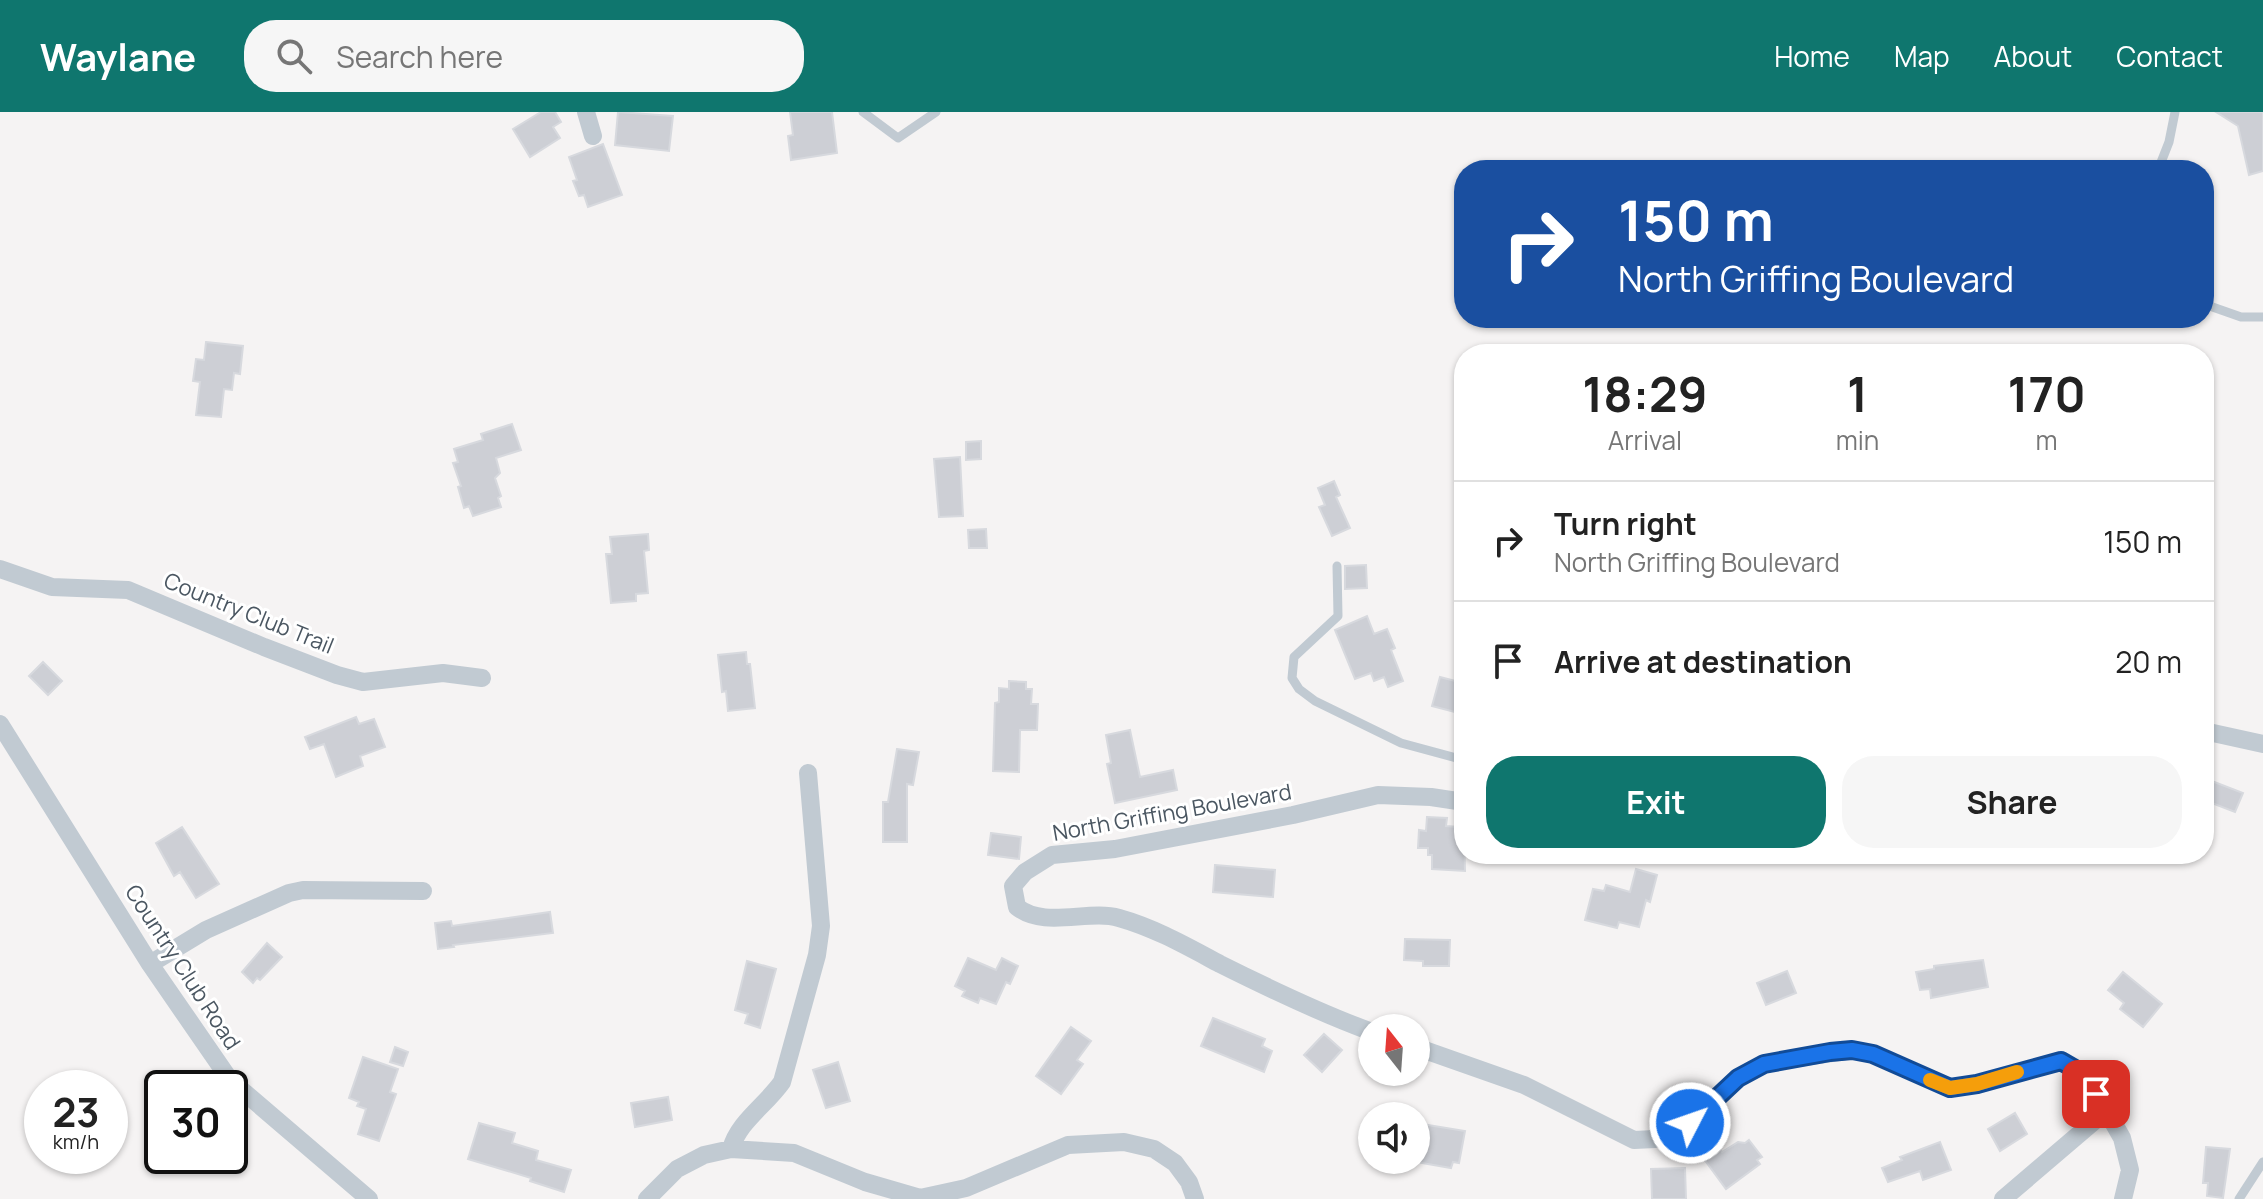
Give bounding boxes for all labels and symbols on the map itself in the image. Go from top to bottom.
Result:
street label: Country Club Trail [160,565,338,661]
street label: North Griffing Boulevard [1050,776,1294,848]
street label: Country Club Road [118,879,248,1055]
north arrow [1358,1014,1430,1086]
pin [2062,1060,2130,1128]
speed limit sign: 30 [144,1070,248,1174]
position arrow [1648,1081,1732,1165]

